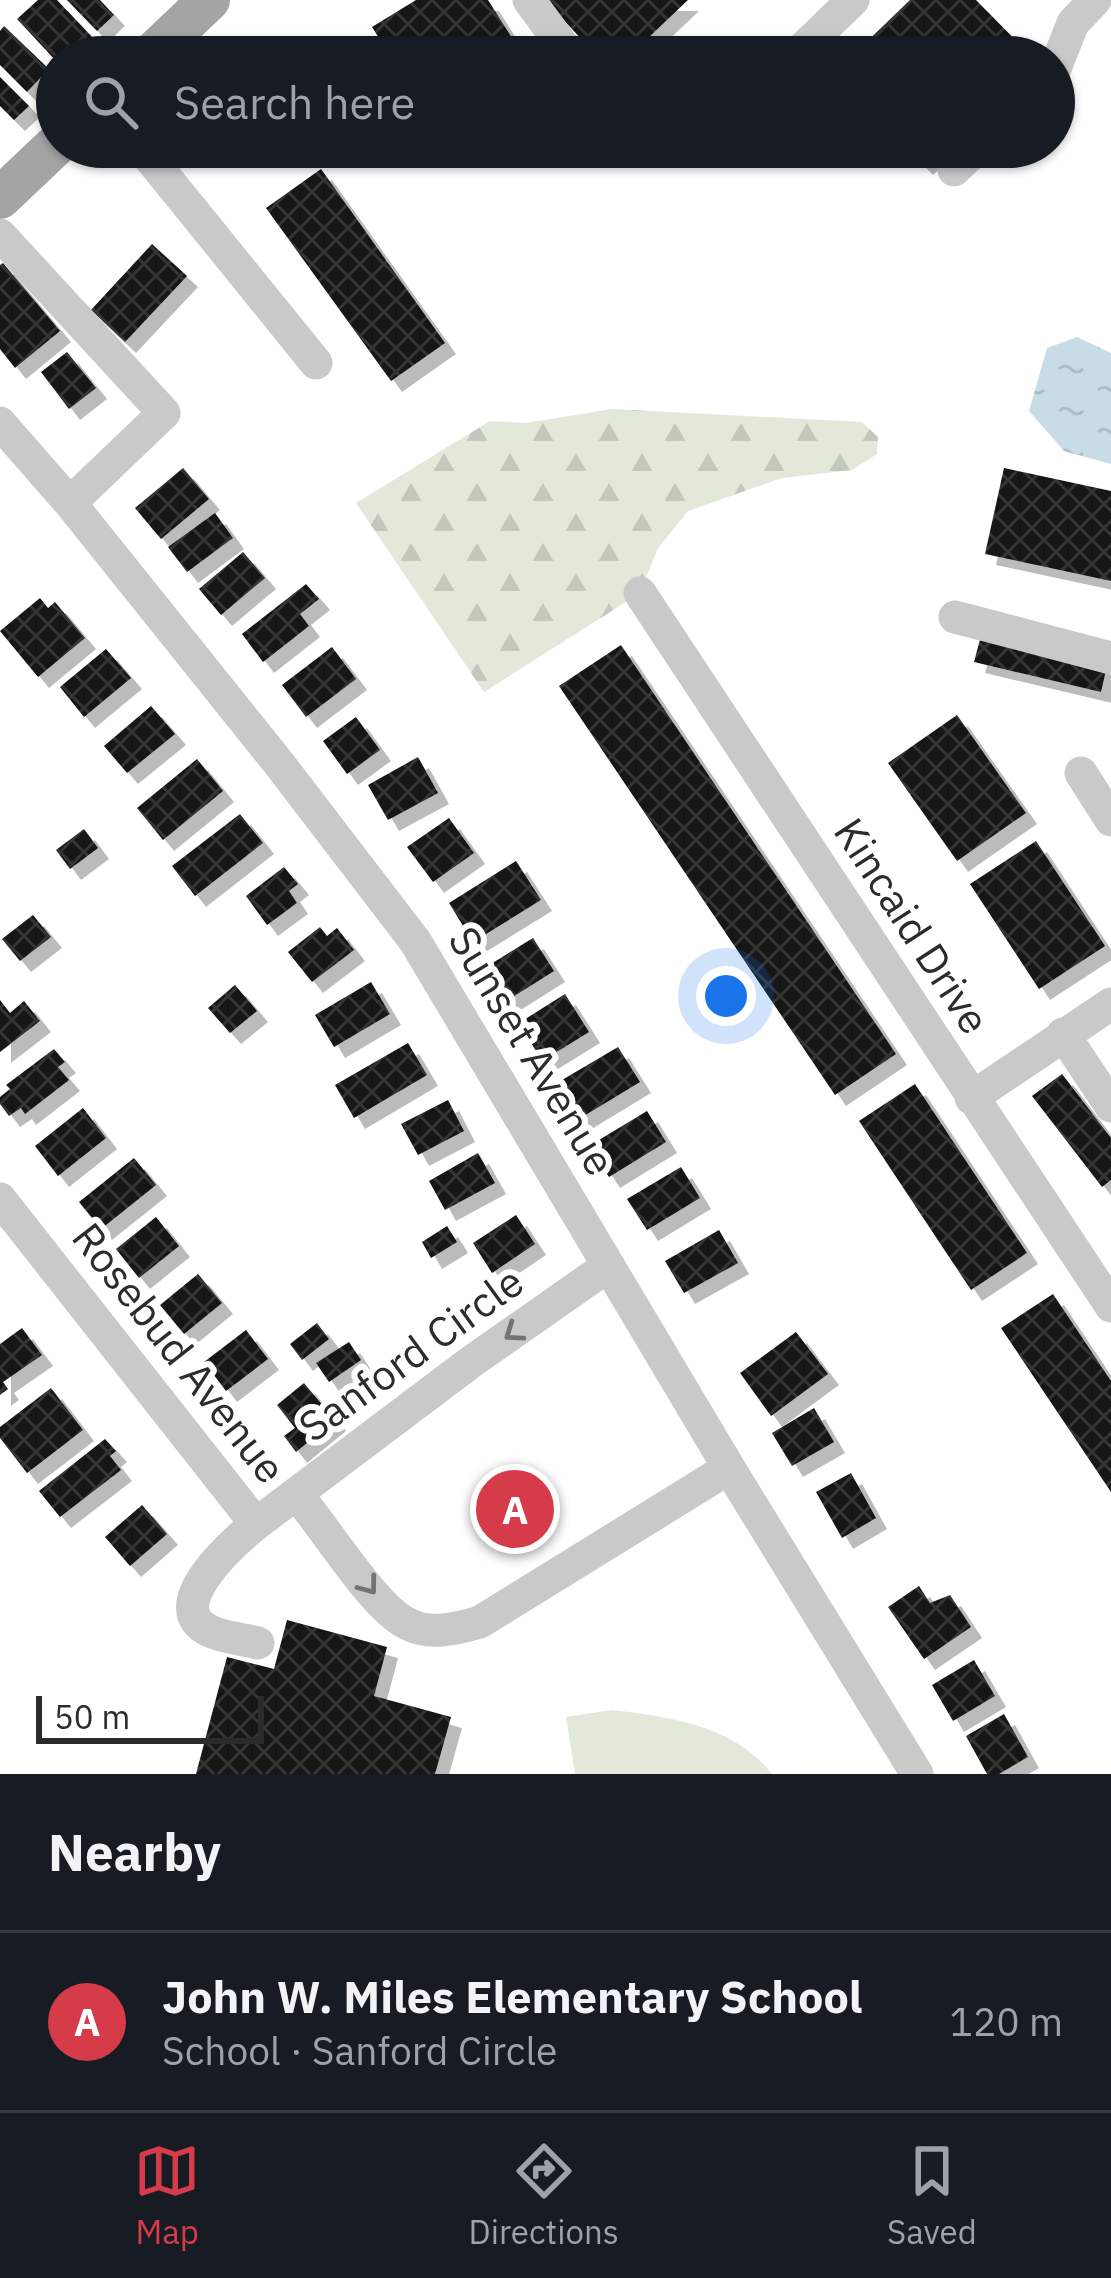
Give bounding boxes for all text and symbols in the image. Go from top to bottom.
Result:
search box [36,36,1075,168]
icon: search [78,69,144,135]
text: Search here [174,73,415,131]
street label: Kincaid Drive [822,807,1003,1044]
street label: Sunset Avenue [437,916,628,1185]
your location [696,966,756,1026]
street label: Rosebud Avenue [60,1211,298,1494]
street label: Sanford Circle [288,1254,534,1454]
one-way arrow [504,1319,526,1341]
pin: A [476,1464,554,1554]
one-way arrow [354,1573,376,1594]
scale bar [36,1690,264,1743]
text: 50 m [54,1695,130,1738]
text: Nearby [48,1819,221,1885]
text: John W. Miles Elementary School [162,1967,862,2025]
text: A [74,1996,100,2047]
text: 120 m [950,1996,1063,2047]
text: School · Sanford Circle [162,2025,557,2076]
tab: Map [134,2138,200,2253]
tab: Directions [469,2138,619,2253]
tab: Saved [887,2138,977,2253]

